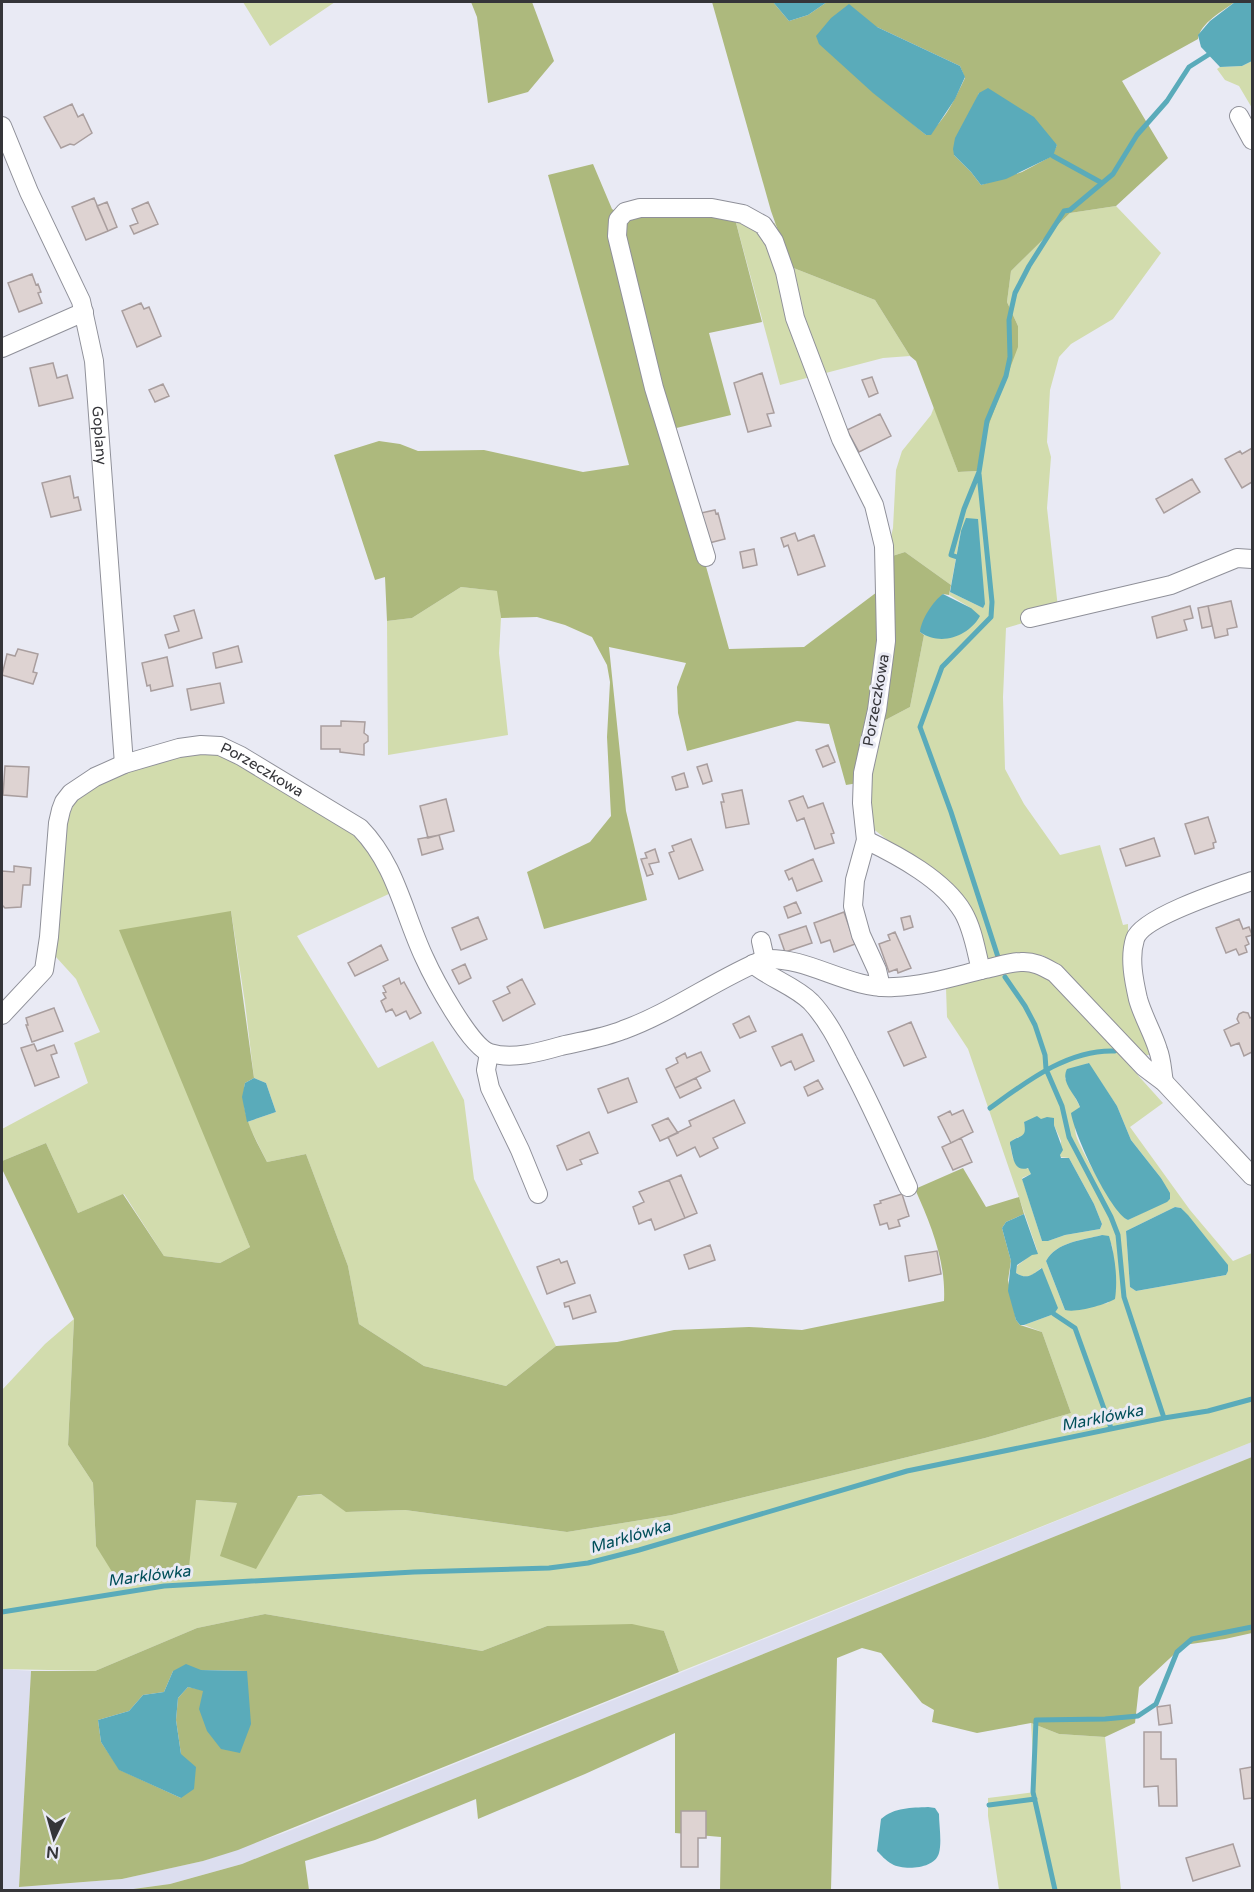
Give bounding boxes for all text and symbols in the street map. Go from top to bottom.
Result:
street label: Goplany [88,405,111,466]
street label: Porzeczkowa [859,652,893,748]
street label: Porzeczkowa [218,739,307,801]
water label: Marklówka [1059,1400,1146,1436]
water label: Marklówka [587,1516,674,1558]
water label: Marklówka [107,1561,192,1591]
north arrow [24,1808,84,1868]
text: N [46,1841,60,1862]

